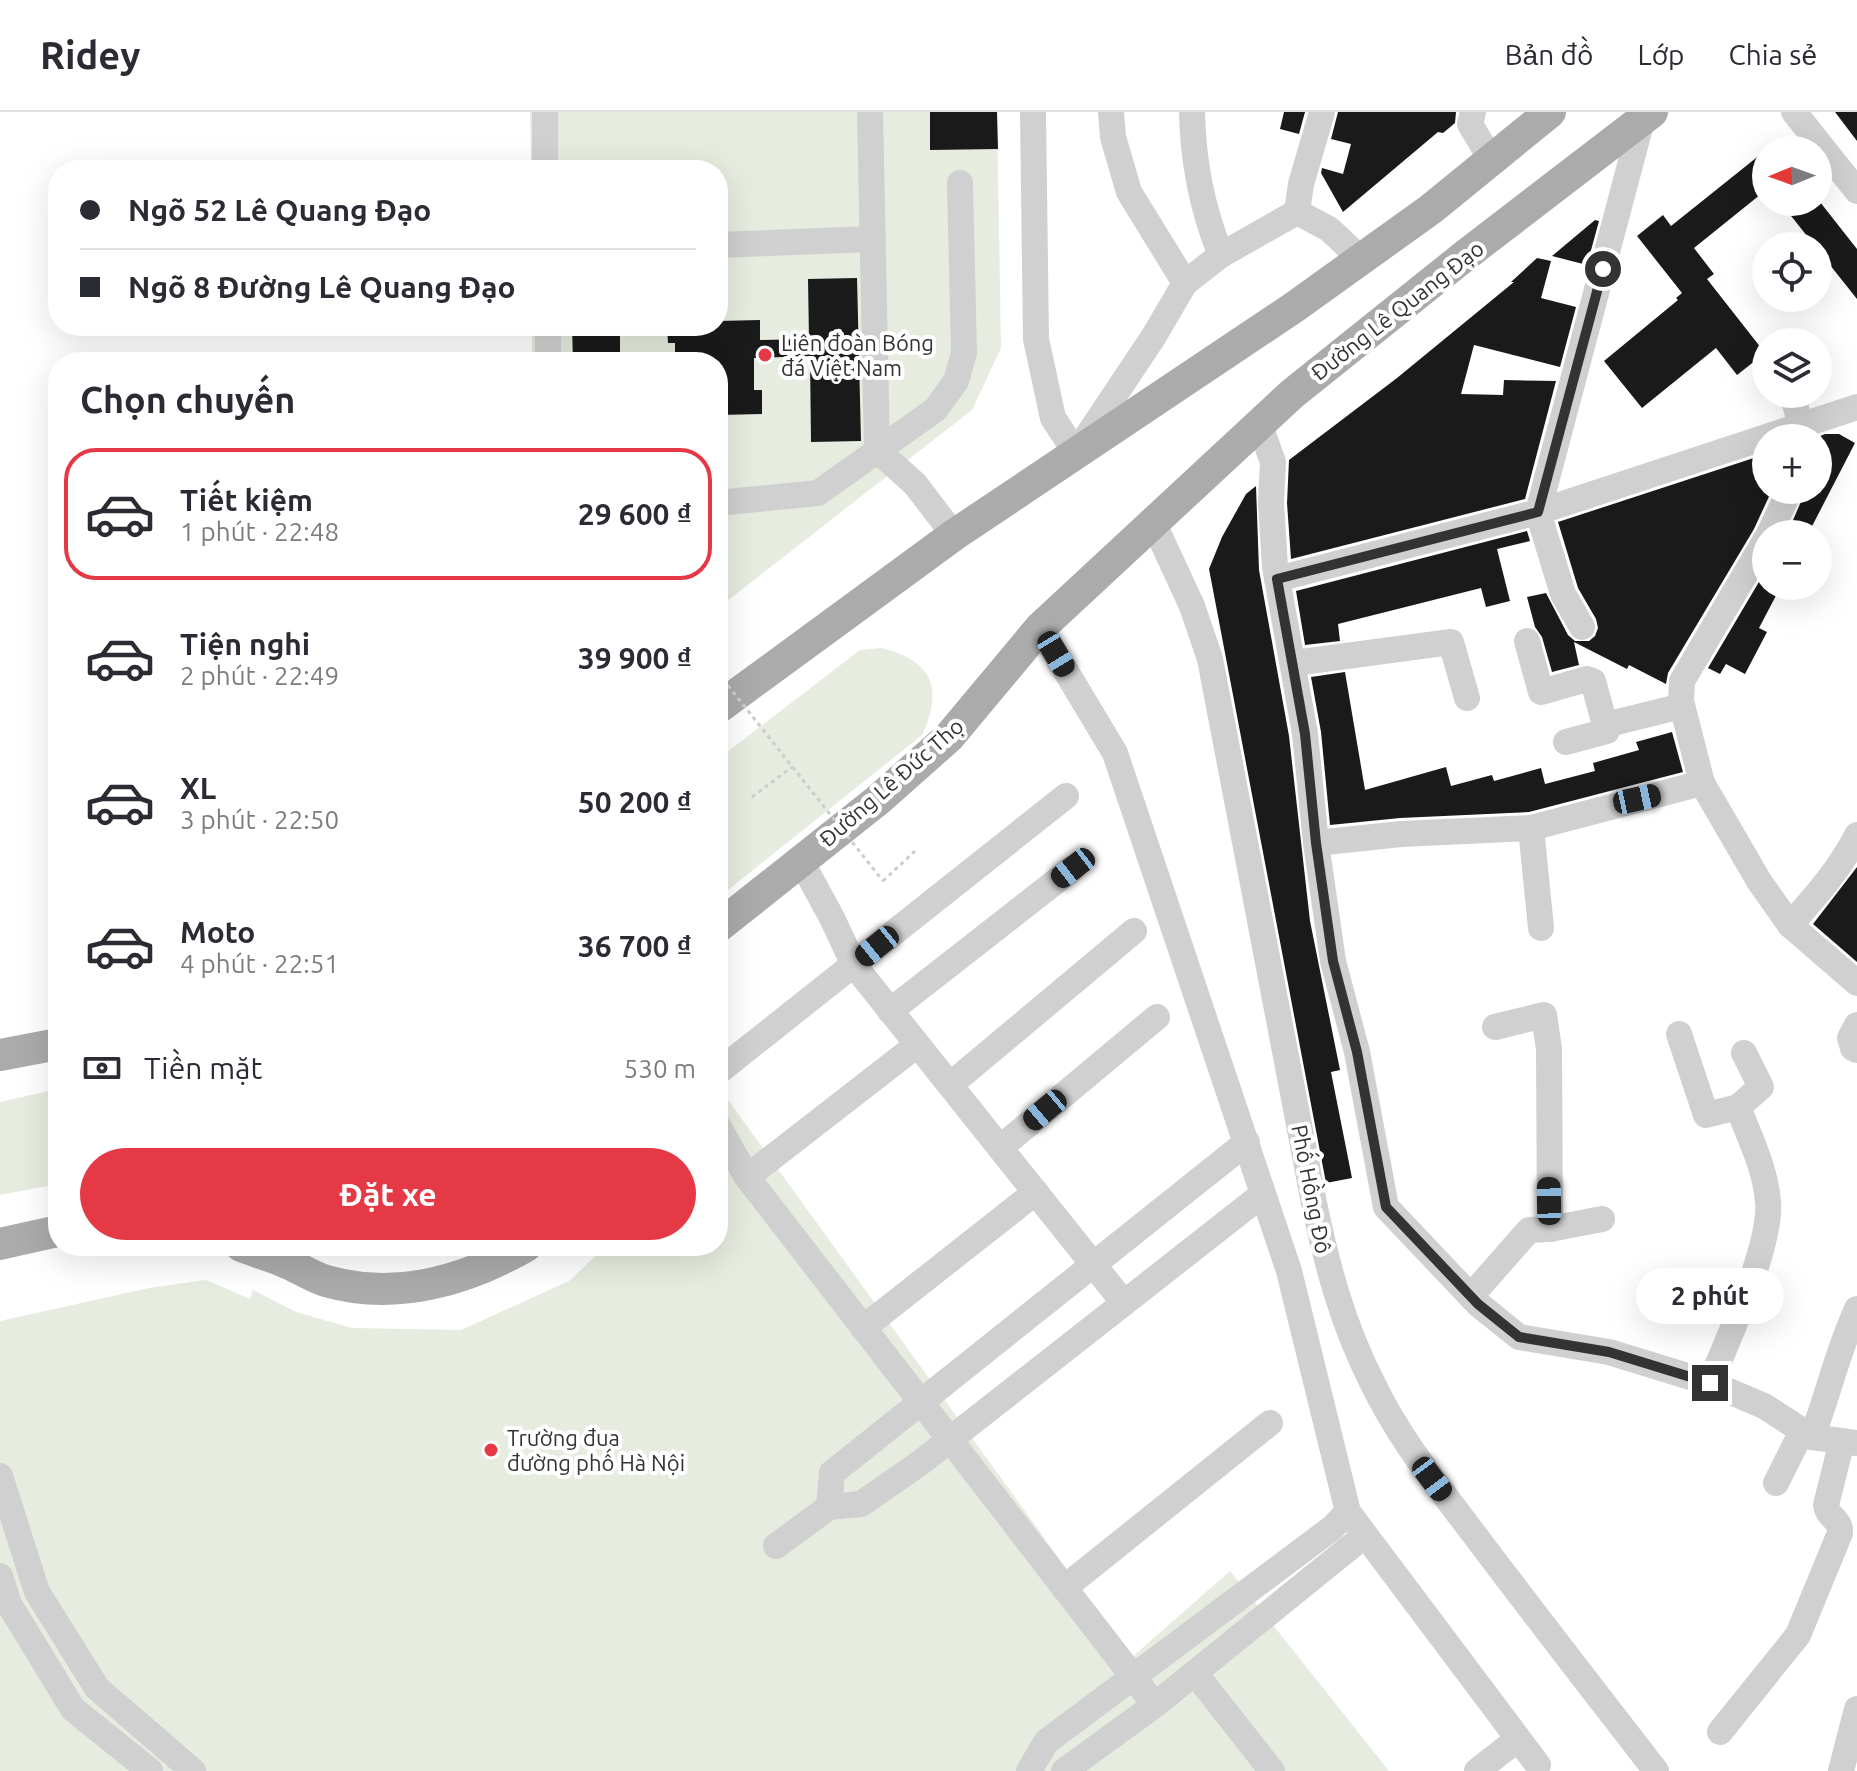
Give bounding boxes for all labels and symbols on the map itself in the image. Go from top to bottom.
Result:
north arrow [1752,136,1832,216]
street label: Đường Lê Quang Đạo [1306,235,1488,385]
route start [1585,251,1621,287]
place label: Liên đoàn Bóng đá Việt Nam [781,330,934,380]
marker: Liên đoàn Bóng đá Việt Nam [756,346,774,364]
car [1033,627,1079,681]
street label: Đường Lê Đức Thọ [814,713,968,851]
car [1611,782,1663,816]
car [1047,844,1099,892]
car [851,922,903,970]
car [1019,1085,1071,1135]
street label: Phố Hồng Đô [1287,1122,1339,1256]
car [1537,1177,1561,1225]
callout: 2 phút [1636,1267,1784,1323]
route end [1692,1365,1728,1401]
place label: Trường đua đường phố Hà Nội [507,1425,685,1475]
marker: Trường đua đường phố Hà Nội [482,1441,500,1459]
car [1408,1453,1456,1505]

